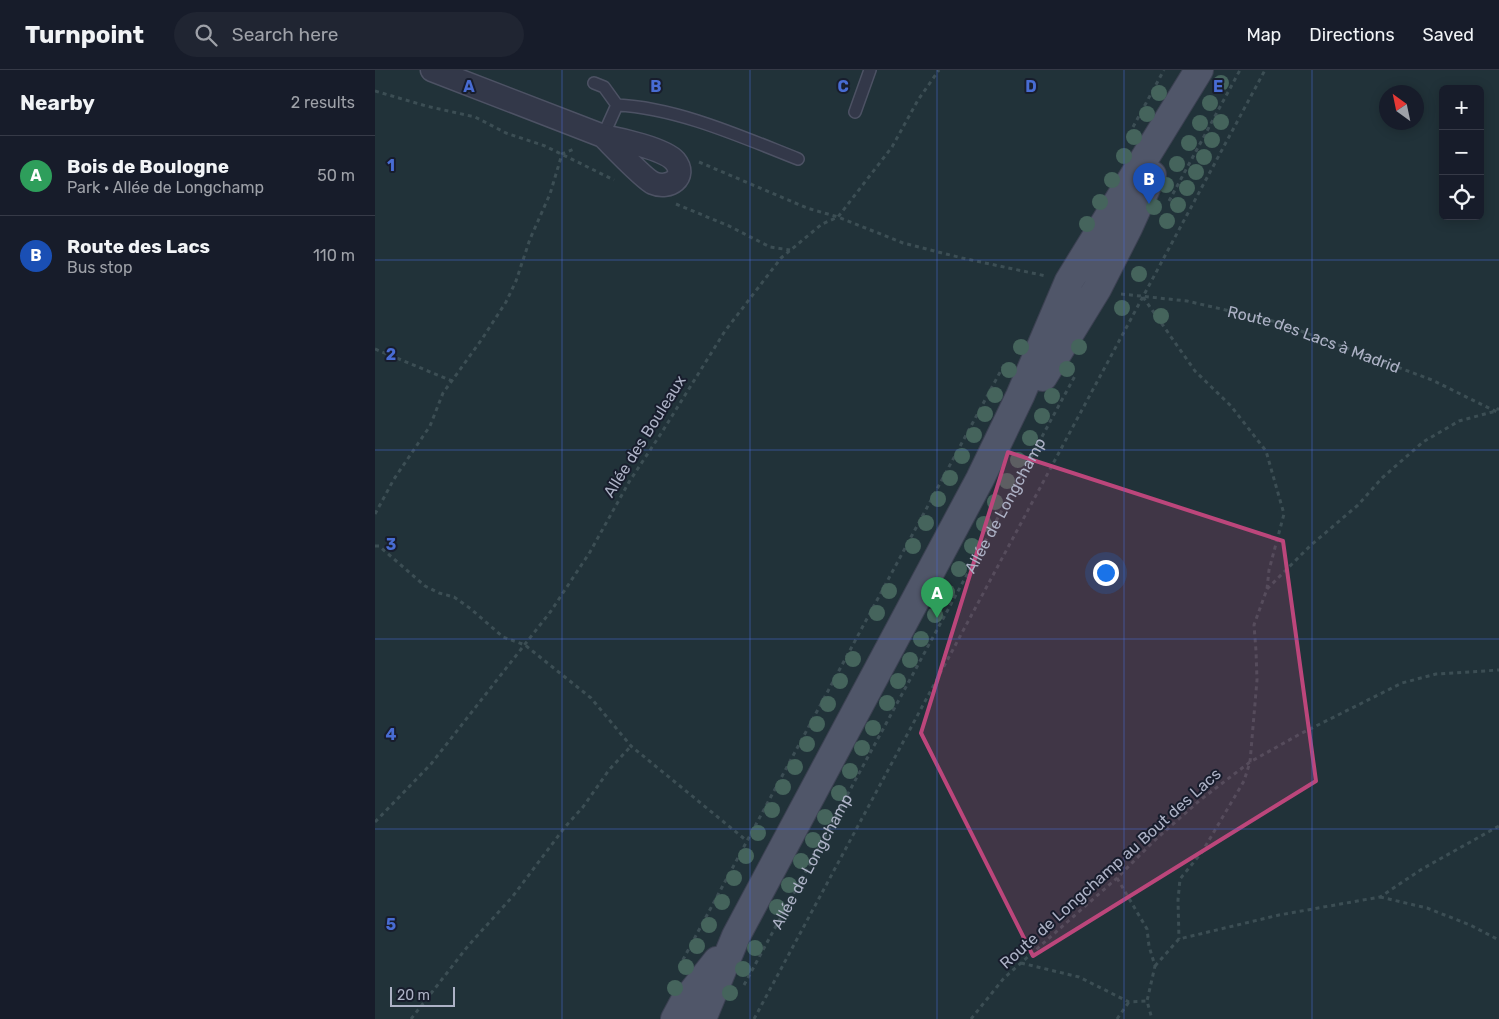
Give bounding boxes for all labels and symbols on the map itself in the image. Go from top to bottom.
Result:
text: A [463,77,475,96]
text: B [650,77,662,96]
text: C [837,77,849,96]
text: D [1025,77,1037,96]
text: E [1213,77,1223,96]
north arrow [1379,85,1424,130]
text: 1 [387,156,395,175]
pin: B [1133,163,1165,204]
street label: Route des Lacs à Madrid [1226,302,1403,377]
text: 2 [386,345,396,364]
street label: Allée des Bouleaux [599,371,690,501]
street label: Allée de Longchamp [961,434,1050,577]
text: 3 [386,535,396,554]
your location [1093,560,1119,586]
pin: A [921,577,953,618]
text: 4 [386,725,397,744]
street label: Route de Longchamp au Bout des Lacs [996,764,1225,973]
street label: Allée de Longchamp [767,790,856,932]
text: 5 [386,915,396,934]
scale bar [390,984,455,1007]

